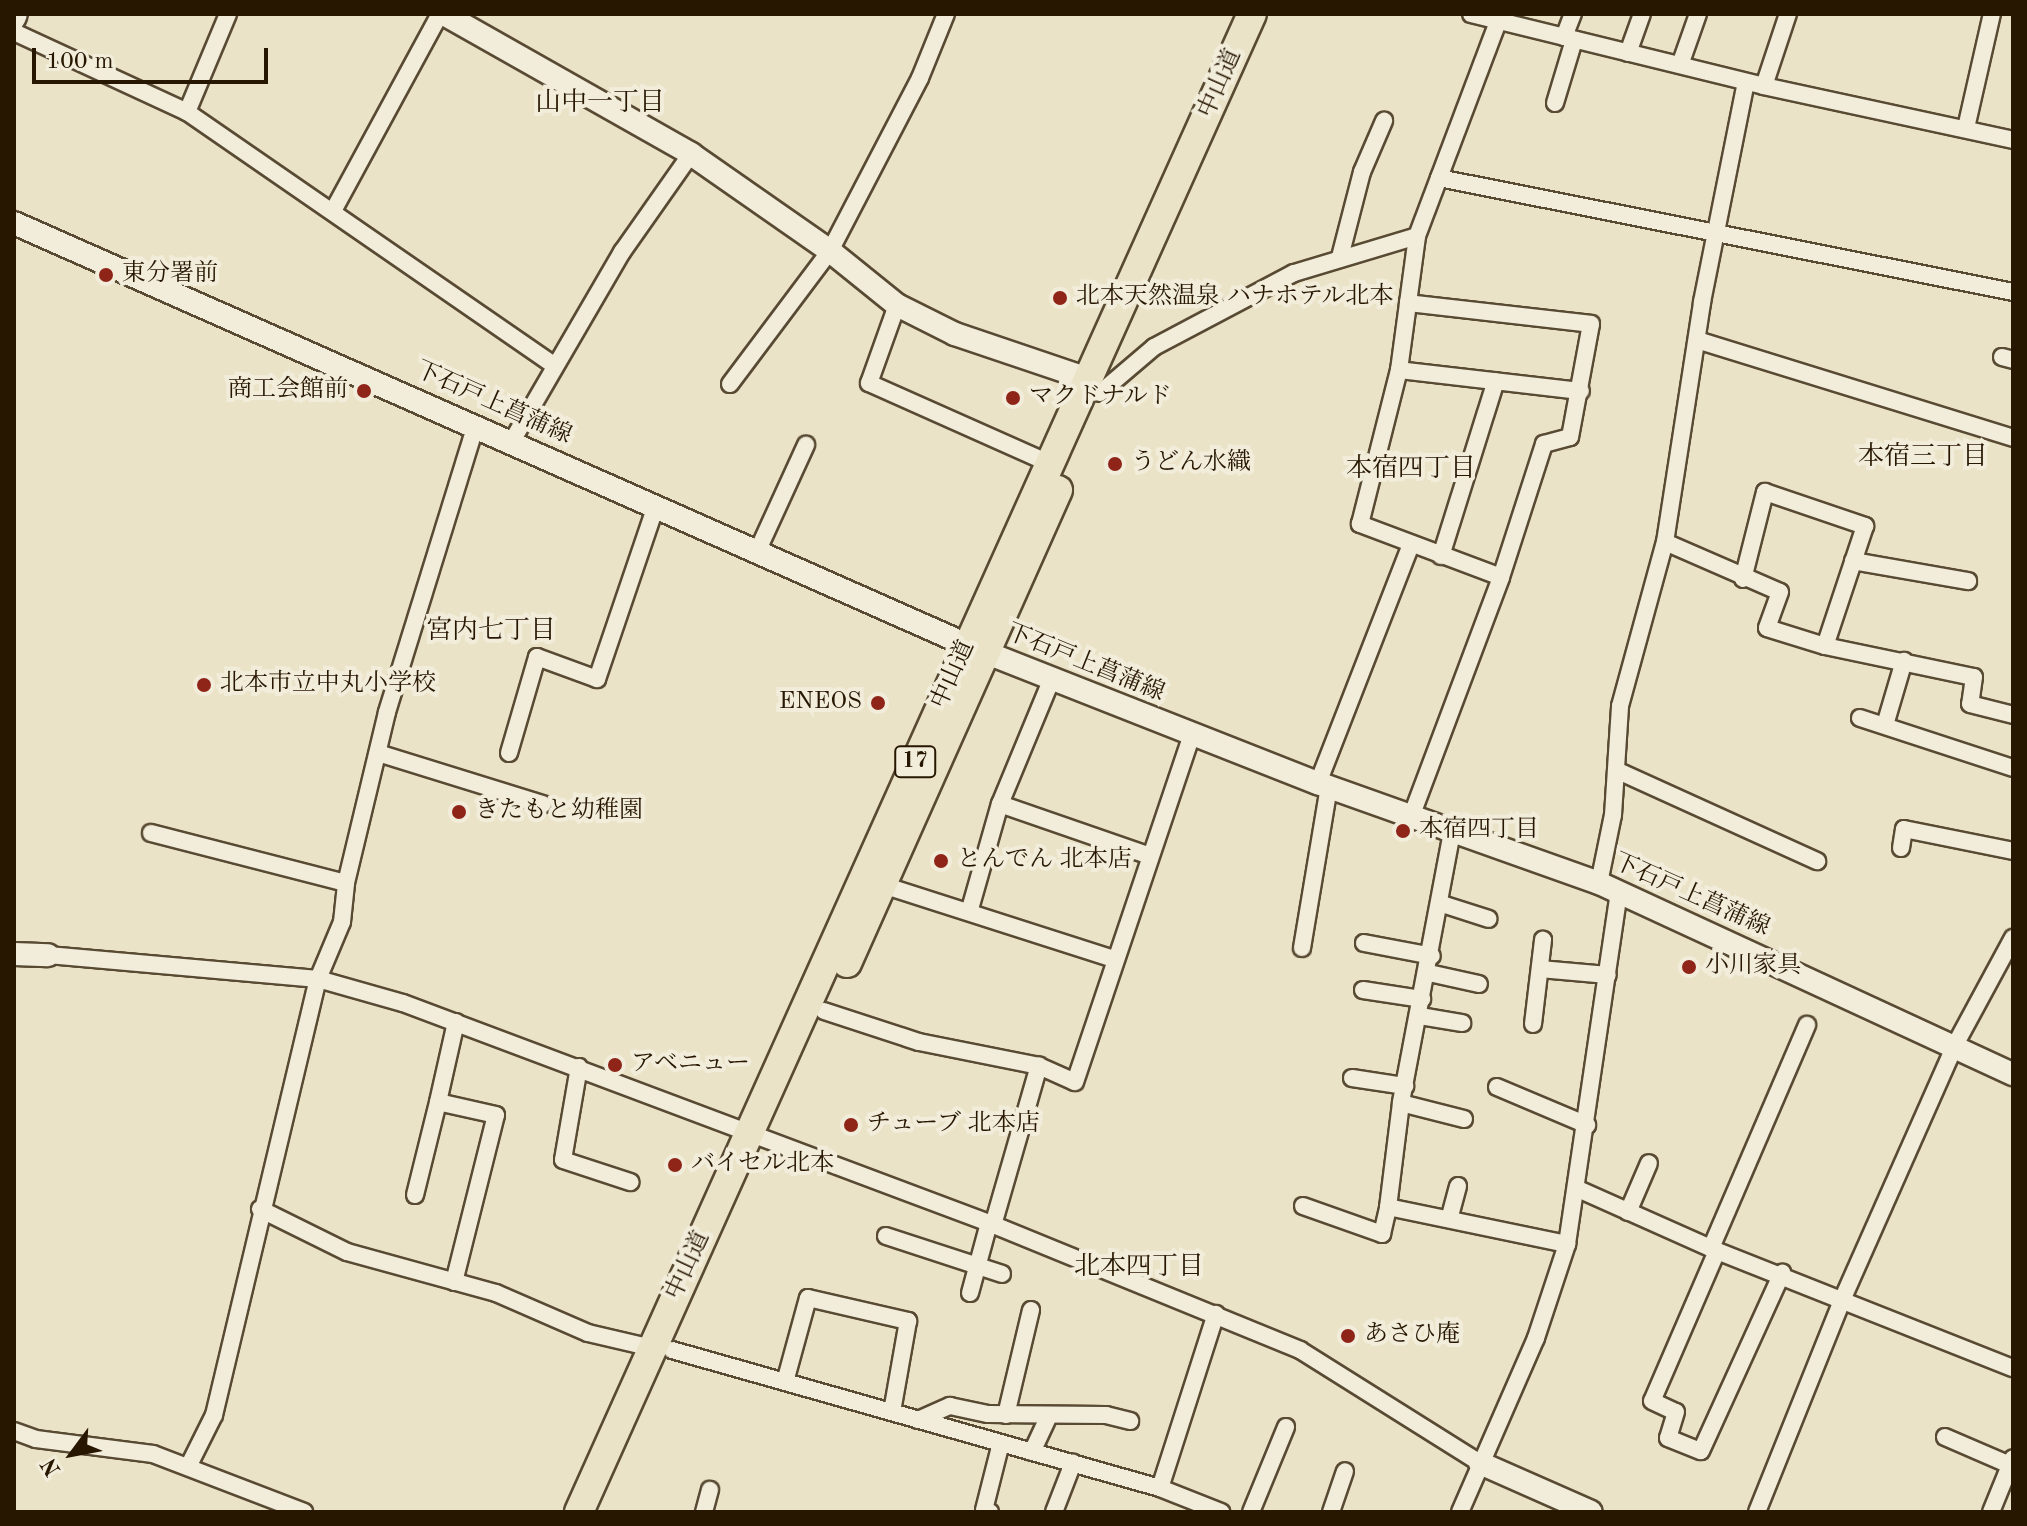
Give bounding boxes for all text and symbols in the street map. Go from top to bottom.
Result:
scale bar [36,32,272,82]
street label: 中山道 [1193,45,1249,123]
text: 100 m [46,50,114,74]
district label: 山中一丁目 [535,88,665,120]
place label: 東分署前 [122,261,218,289]
marker: 東分署前 [97,266,115,284]
place label: 北本天然温泉 ハナホテル北本 [1076,284,1395,312]
marker: 北本天然温泉 ハナホテル北本 [1051,289,1069,307]
street label: 下石戸上菖蒲線 [410,357,576,451]
place label: 商工会館前 [228,377,348,405]
marker: 商工会館前 [355,382,373,400]
place label: マクドナルド [1029,384,1173,412]
marker: マクドナルド [1004,389,1022,407]
district label: 本宿三丁目 [1858,442,1988,474]
place label: うどん水織 [1131,450,1251,478]
district label: 本宿四丁目 [1346,454,1476,486]
marker: うどん水織 [1106,455,1124,473]
district label: 宮内七丁目 [426,616,556,648]
street label: 下石戸上菖蒲線 [1002,619,1168,709]
street label: 中山道 [926,636,982,714]
place label: 北本市立中丸小学校 [220,671,436,699]
marker: 北本市立中丸小学校 [195,676,213,694]
place label: ENEOS [779,689,862,717]
marker: ENEOS [869,694,887,712]
road number: 17 [893,744,937,780]
place label: きたもと幼稚園 [475,798,643,826]
marker: きたもと幼稚園 [450,803,468,821]
place label: 本宿四丁目 [1419,817,1539,845]
marker: 本宿四丁目 [1394,822,1412,840]
place label: とんでん 北本店 [957,847,1132,875]
street label: 下石戸上菖蒲線 [1608,849,1774,943]
marker: とんでん 北本店 [932,852,950,870]
place label: 小川家具 [1705,953,1801,981]
marker: 小川家具 [1680,958,1698,976]
place label: アベニュー [631,1051,751,1079]
marker: アベニュー [606,1056,624,1074]
place label: チューブ 北本店 [867,1111,1042,1139]
marker: チューブ 北本店 [842,1116,860,1134]
place label: バイセル北本 [691,1151,835,1179]
marker: バイセル北本 [666,1156,684,1174]
street label: 中山道 [661,1227,717,1305]
district label: 北本四丁目 [1074,1252,1204,1284]
place label: あさひ庵 [1364,1322,1460,1350]
marker: あさひ庵 [1339,1327,1357,1345]
north arrow [32,1414,112,1494]
text: N [38,1454,65,1480]

